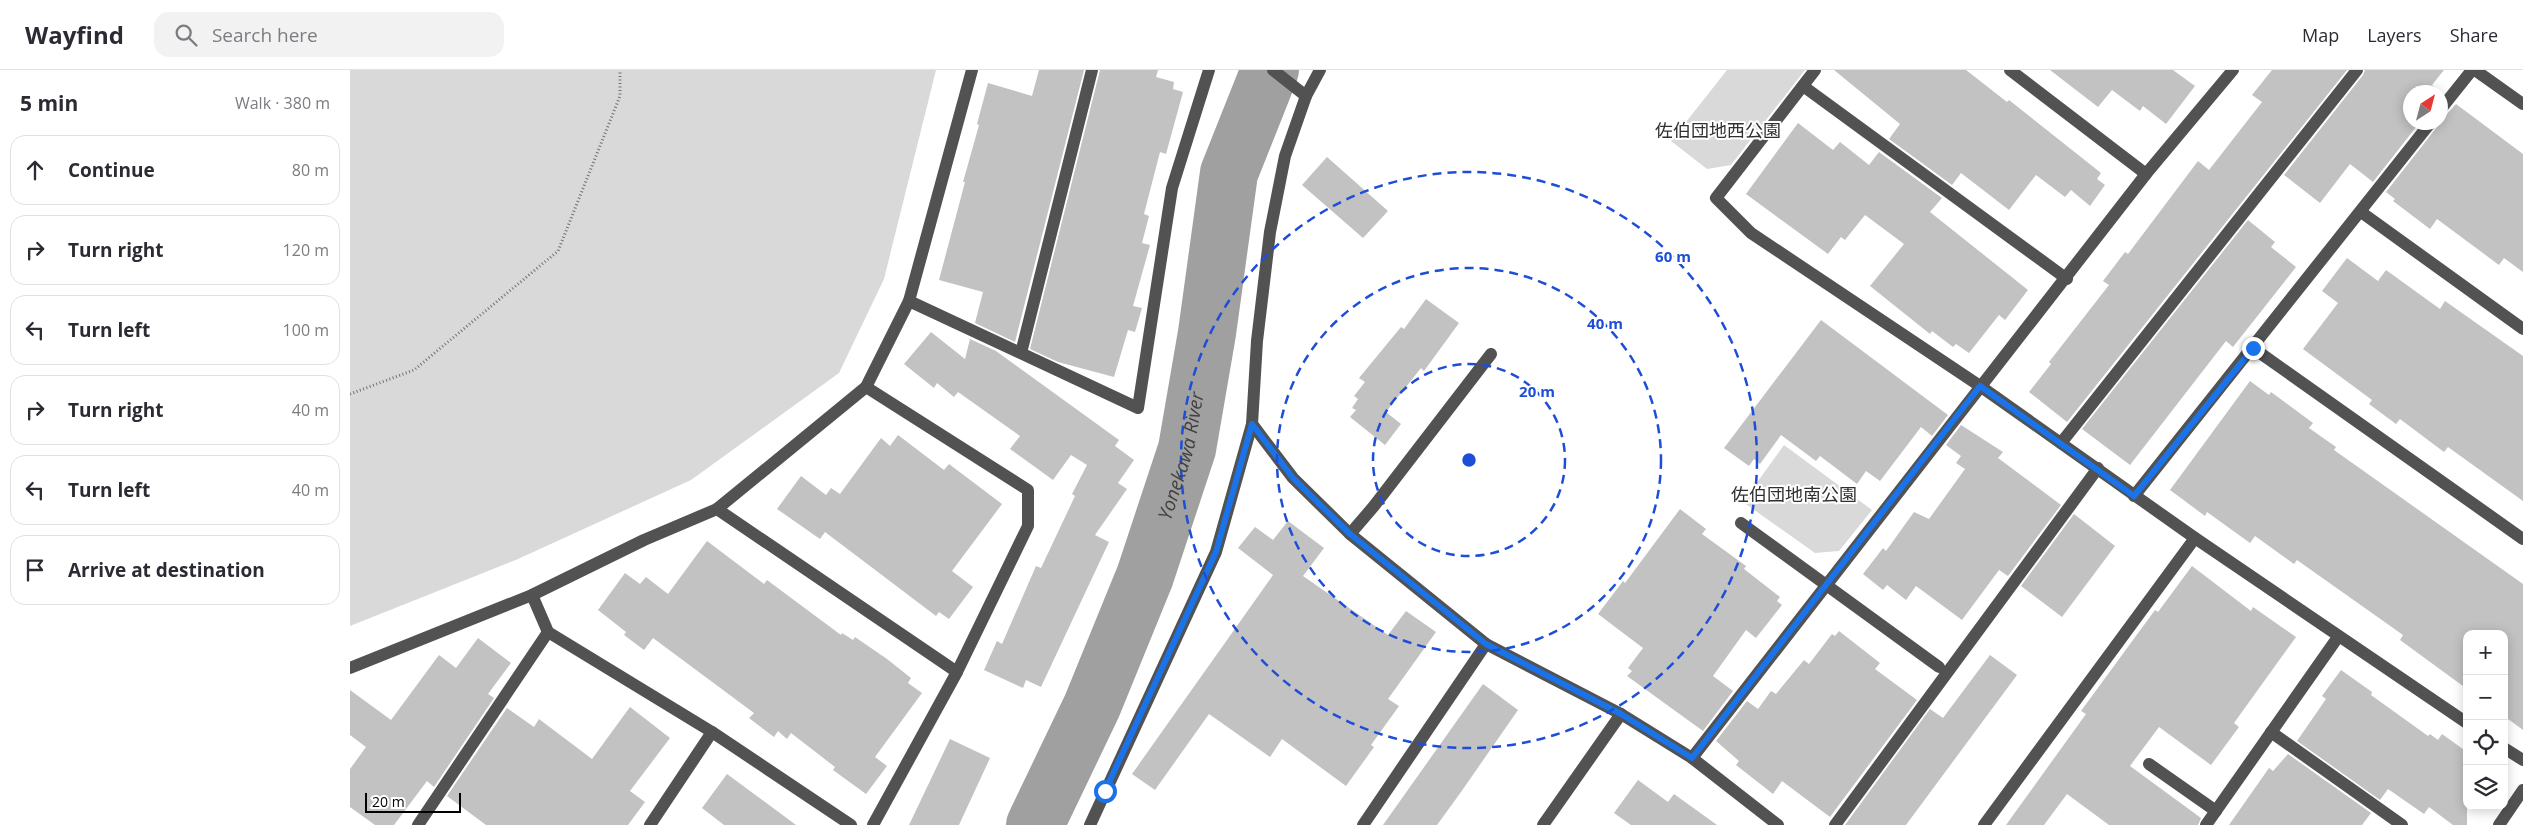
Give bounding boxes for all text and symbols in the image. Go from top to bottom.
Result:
search box [154,12,504,57]
text: Wayfind [25,18,124,51]
icon: search [172,21,200,49]
text: Search here [212,22,318,48]
text: Map [2302,23,2339,47]
text: Layers [2367,23,2422,47]
text: Share [2450,23,2498,47]
north arrow [2403,85,2448,130]
text: 5 min [20,89,78,117]
text: Walk · 380 m [235,92,330,114]
park label: 佐伯団地西公園 [1655,118,1781,142]
icon: ahead [21,156,49,184]
text: Continue [68,157,155,183]
text: 80 m [292,159,329,181]
icon: right [21,236,49,264]
text: Turn right [68,237,163,263]
text: 120 m [283,239,329,261]
text: 60 m [1655,246,1691,266]
text: 40 m [1587,313,1623,333]
icon: left [21,316,49,344]
text: Turn left [68,317,150,343]
text: 100 m [283,319,329,341]
route end [2242,337,2265,360]
text: 20 m [1519,381,1555,401]
water label: Yonekawa River [1151,389,1210,523]
icon: right [21,396,49,424]
text: Turn right [68,397,163,423]
text: 40 m [292,399,329,421]
centre of rings [1460,451,1478,469]
icon: left [21,476,49,504]
text: Turn left [68,477,150,503]
text: 40 m [292,479,329,501]
park label: 佐伯団地南公園 [1731,482,1857,506]
icon: arrive [21,556,49,584]
text: Arrive at destination [68,557,265,583]
map controls [2463,630,2508,810]
button: + [2463,630,2508,675]
button: − [2463,675,2508,720]
button: locate [2463,720,2508,765]
button: layers [2463,765,2508,810]
route start [1094,780,1117,803]
scale bar [365,790,461,813]
text: 20 m [372,792,405,811]

